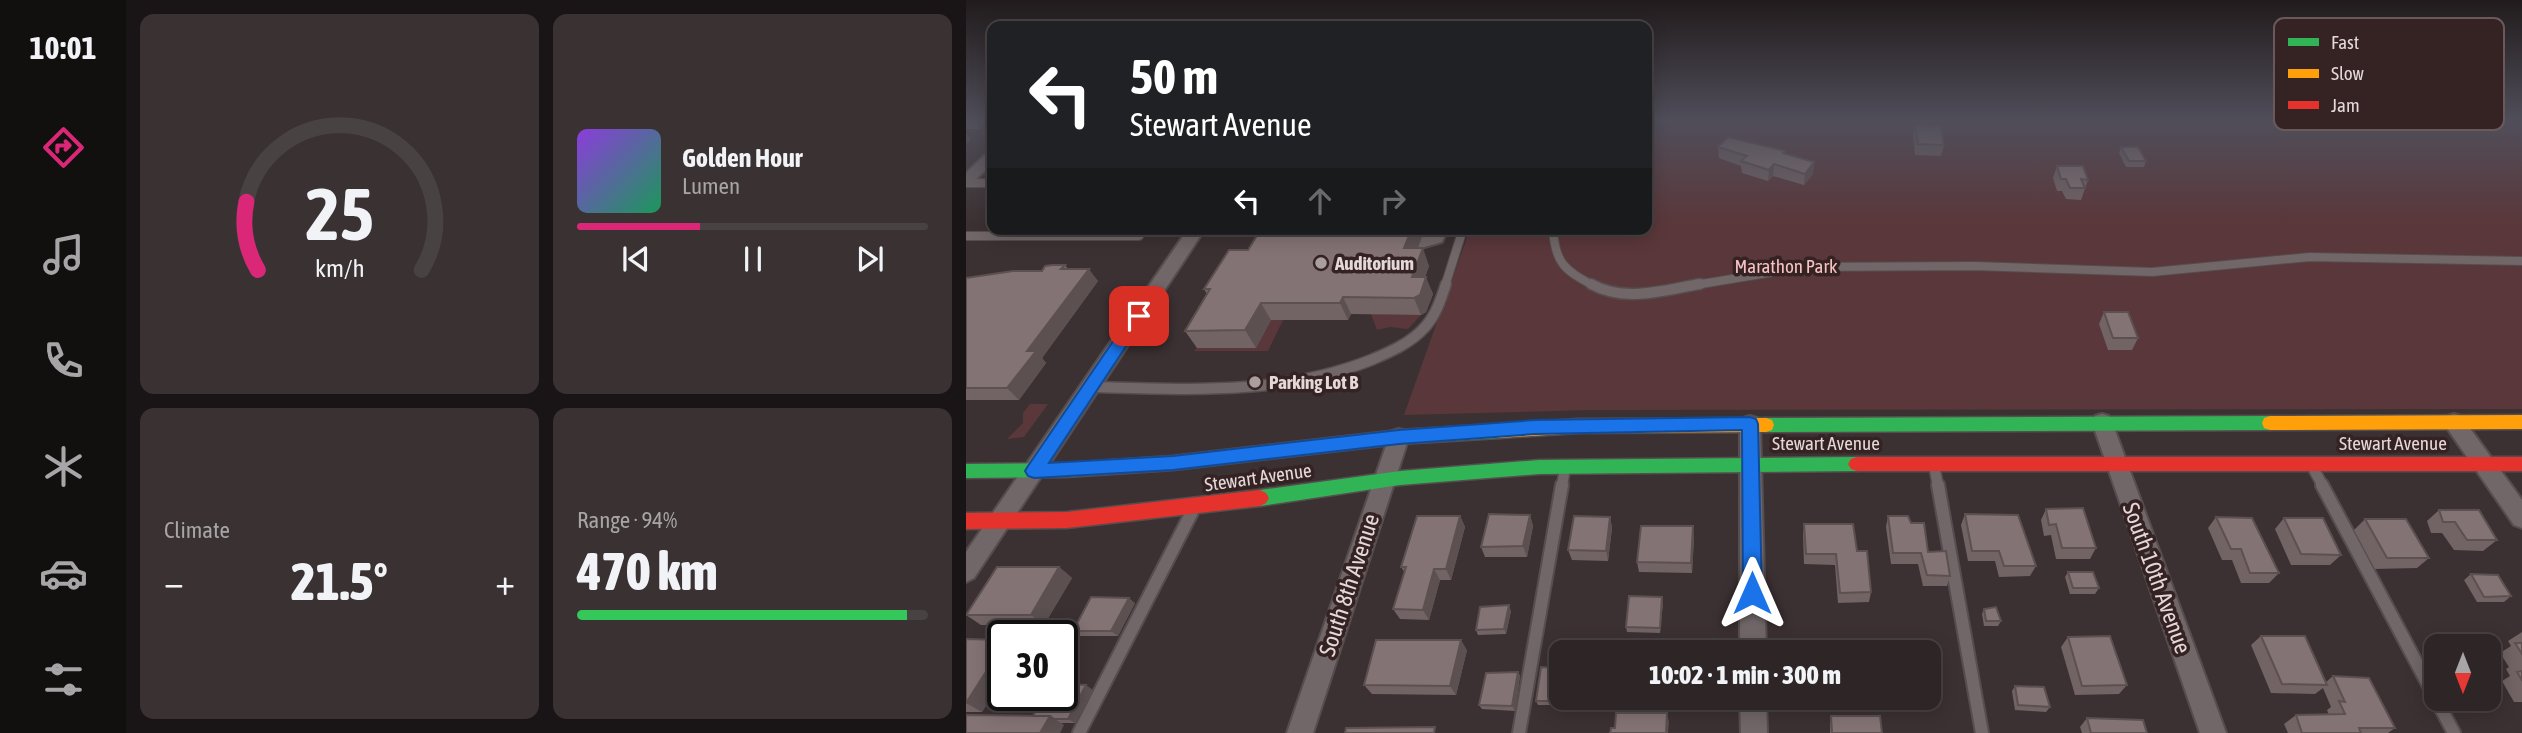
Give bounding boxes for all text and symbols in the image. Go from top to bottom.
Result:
legend [2274,18,2504,130]
text: 10:01 [29,29,97,66]
text: Fast [2331,31,2359,53]
text: 50 m [1130,48,1218,104]
icon: left [1015,49,1106,140]
text: Slow [2331,62,2365,84]
text: Jam [2331,94,2360,116]
text: Stewart Avenue [1130,106,1312,143]
icon: directions [39,123,88,172]
text: Golden Hour [682,143,802,173]
text: 25 [305,172,374,255]
text: Lumen [682,173,740,199]
icon: left [1228,182,1266,220]
icon: ahead [1301,182,1339,220]
icon: right [1374,182,1412,220]
icon: music [39,230,88,279]
icon: previous [617,240,655,278]
icon: pause [734,240,772,278]
icon: next [851,240,889,278]
place label: Auditorium [1334,252,1414,274]
text: km/h [315,254,364,282]
marker: Auditorium [1313,255,1329,271]
park label: Marathon Park [1735,255,1838,277]
pin [1109,286,1169,346]
icon: arrive [1120,297,1158,335]
icon: phone [39,336,88,385]
place label: Parking Lot B [1269,371,1358,393]
marker: Parking Lot B [1247,374,1263,390]
street label: Stewart Avenue [1772,432,1880,454]
street label: Stewart Avenue [2339,432,2447,454]
icon: climate [39,442,88,491]
street label: Stewart Avenue [1203,459,1313,495]
street label: South 10th Avenue [2118,499,2196,657]
text: Range · 94% [577,507,677,533]
street label: South 8th Avenue [1314,511,1384,659]
text: Climate [164,517,230,543]
text: 470 km [577,541,718,601]
icon: car [39,549,88,598]
text: 21.5° [291,551,388,611]
position arrow [1715,556,1789,630]
text: − [164,560,184,603]
text: + [495,560,515,603]
speed limit sign: 30 [987,620,1078,711]
north arrow [2424,634,2501,710]
map controls [2424,634,2501,711]
icon: filters [39,655,88,704]
text: 10:02 · 1 min · 300 m [1649,660,1841,690]

